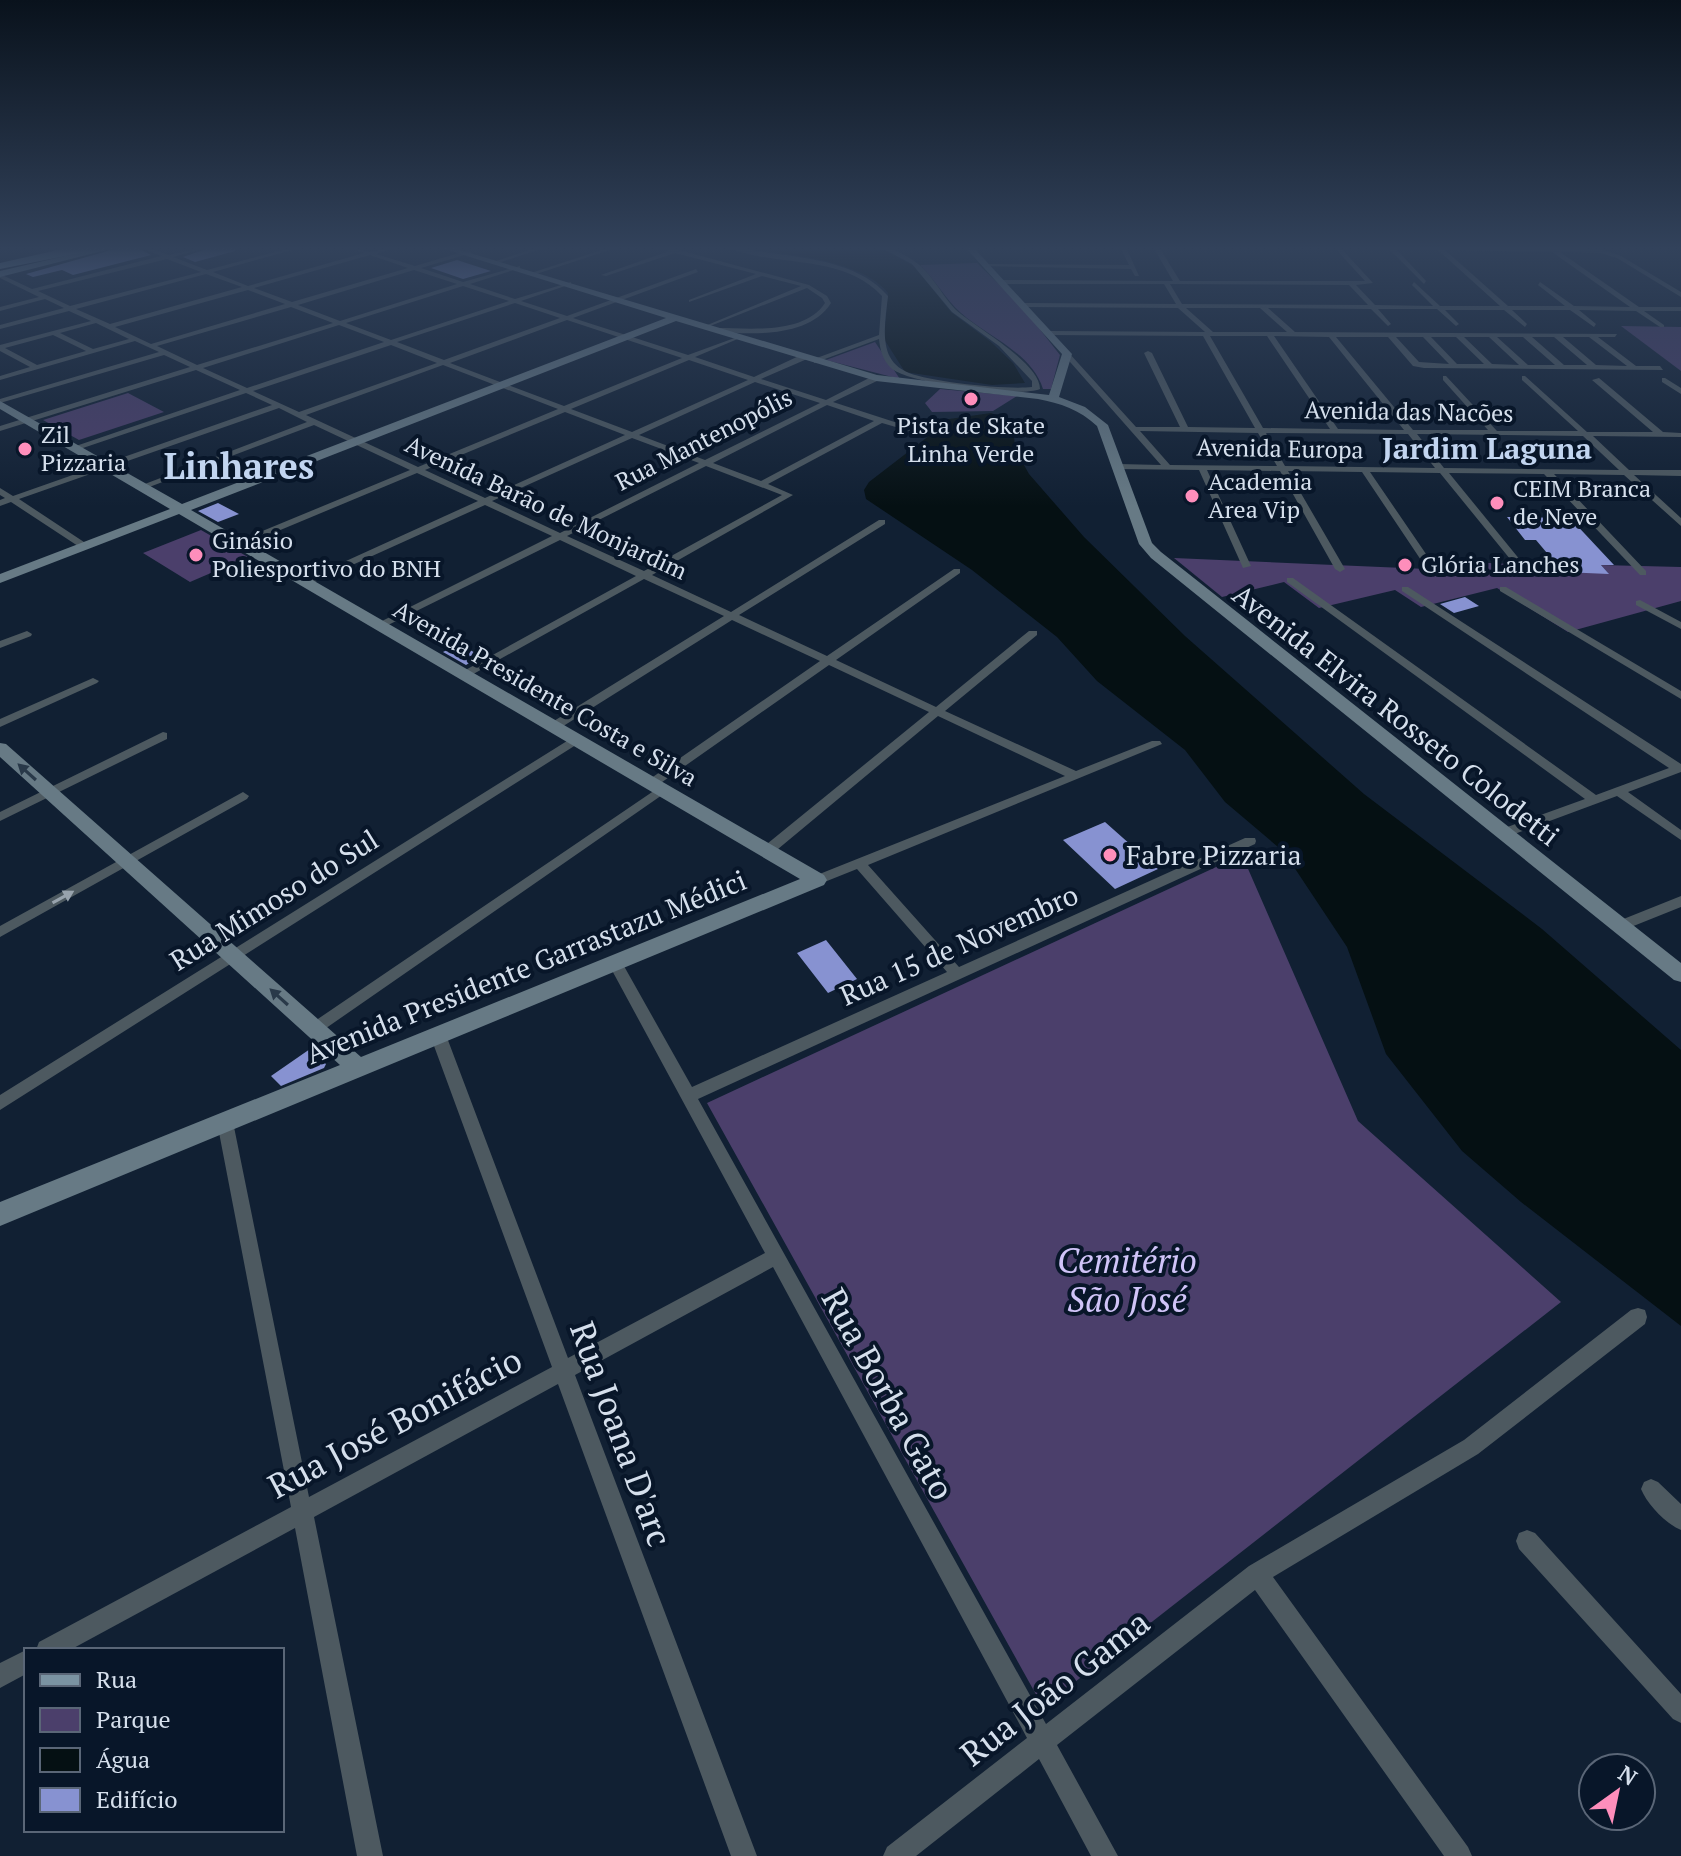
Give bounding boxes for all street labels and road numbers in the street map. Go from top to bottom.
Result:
street label: Rua Mantenopólis [610,381,797,497]
street label: Avenida das Nacões [1304,393,1514,429]
street label: Avenida Barão de Monjardim [400,428,693,587]
street label: Avenida Europa [1196,431,1364,465]
street label: Avenida Elvira Rosseto Colodetti [1225,575,1567,854]
street label: Avenida Presidente Costa e Silva [388,593,703,793]
street label: Rua Mimoso do Sul [163,821,385,979]
street label: Avenida Presidente Garrastazu Médici [300,861,752,1072]
street label: Rua 15 de Novembro [834,875,1084,1014]
street label: Rua Borba Gato [812,1280,965,1508]
street label: Rua Joana D'arc [560,1315,683,1552]
street label: Rua José Bonifácio [260,1337,529,1508]
street label: Rua João Gama [951,1600,1159,1776]

